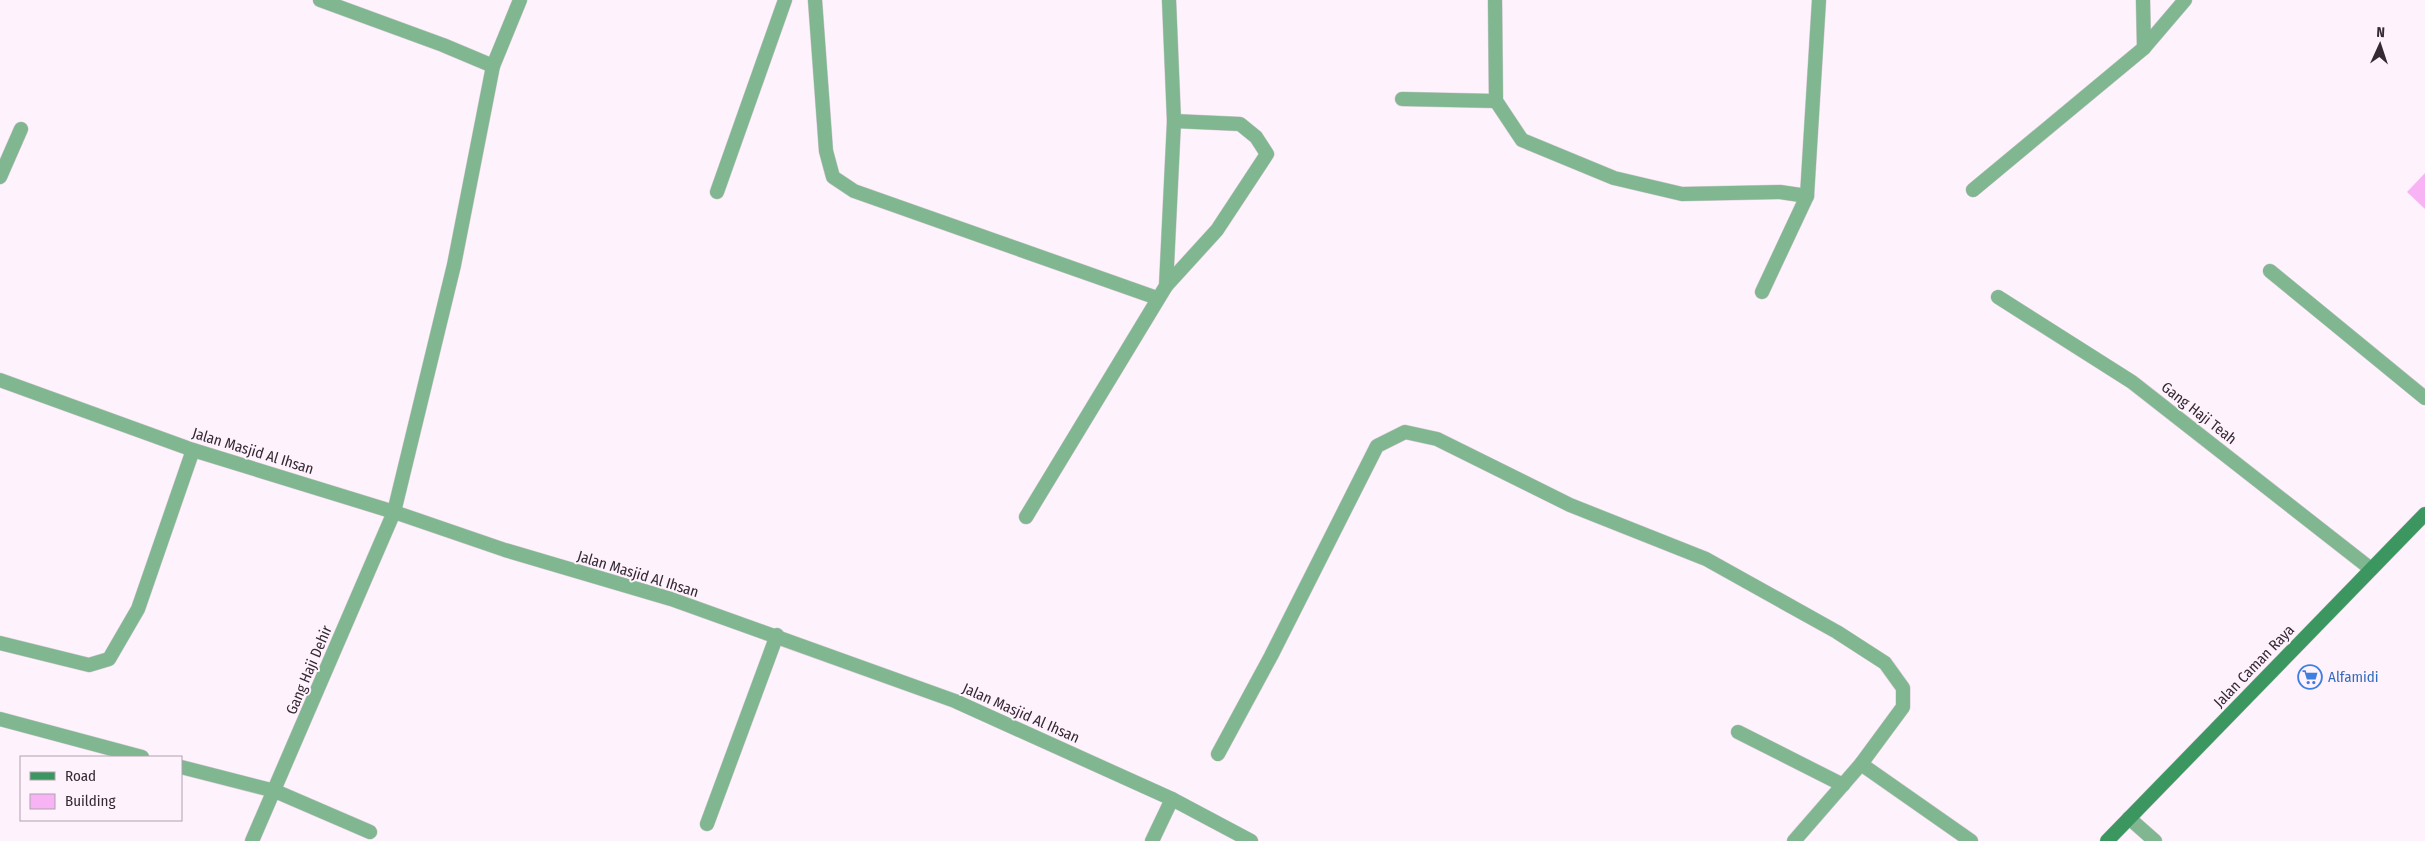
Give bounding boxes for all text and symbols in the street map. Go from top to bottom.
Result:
north arrow [2355,20,2405,70]
text: N [2376,24,2385,41]
street label: Gang Haji Teah [2158,378,2240,448]
street label: Jalan Masjid Al Ihsan [190,424,316,478]
street label: Jalan Masjid Al Ihsan [575,547,701,601]
street label: Jalan Caman Raya [2210,621,2298,711]
street label: Gang Haji Dehir [282,622,336,717]
supermarket icon: Alfamidi [2297,664,2323,690]
place label: Alfamidi [2328,668,2379,686]
street label: Jalan Masjid Al Ihsan [960,679,1082,747]
legend [20,756,182,821]
text: Road [65,767,96,785]
text: Building [65,792,116,810]

